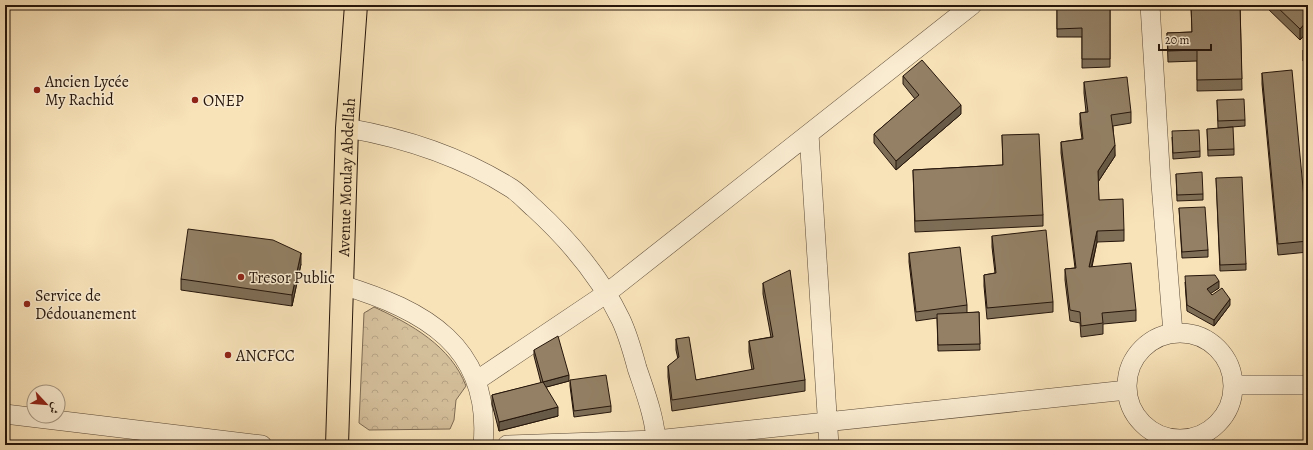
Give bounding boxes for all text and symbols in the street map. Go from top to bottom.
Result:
scale bar [1159,26,1211,52]
text: 20 m [1165,32,1189,48]
place label: Ancien Lycée My Rachid [44,71,129,111]
marker: Ancien Lycée My Rachid [32,85,42,95]
place label: ONEP [203,90,244,112]
marker: ONEP [190,95,200,105]
street label: Avenue Moulay Abdellah [333,97,361,258]
place label: Tresor Public [249,267,335,289]
marker: Tresor Public [236,272,246,282]
place label: Service de Dédouanement [35,285,137,325]
marker: Service de Dédouanement [22,299,32,309]
place label: ANCFCC [235,345,295,367]
marker: ANCFCC [223,350,233,360]
north arrow [26,384,66,424]
text: ش [45,400,64,416]

